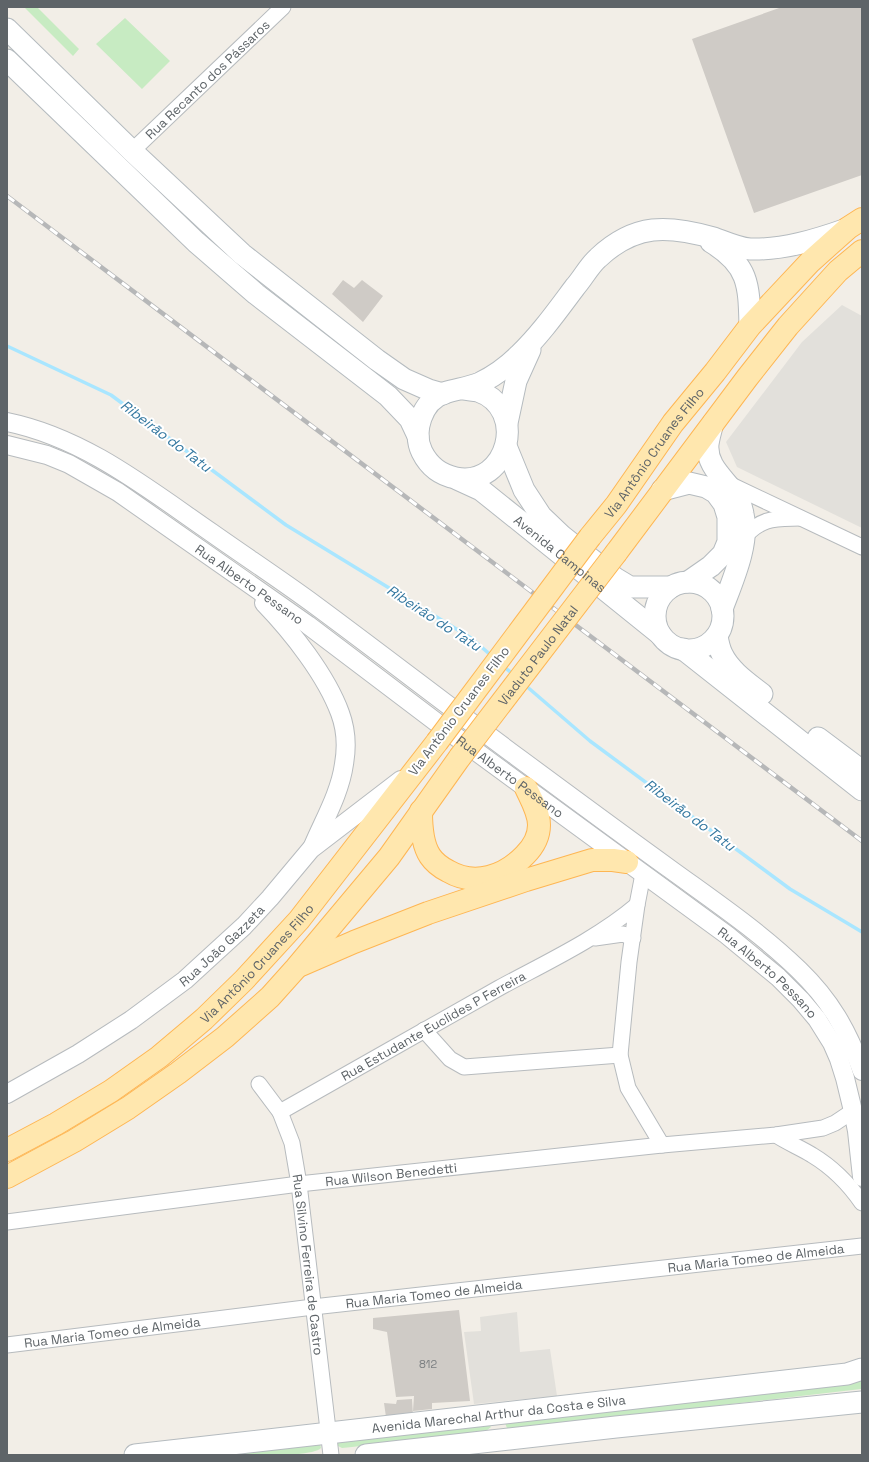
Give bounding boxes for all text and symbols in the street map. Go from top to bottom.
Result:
street label: Rua Recanto dos Pássaros [141,16,273,143]
street label: Via Antônio Cruanes Filho [600,384,708,522]
water label: Ribeirão do Tatu [117,396,216,477]
street label: Avenida Campinas [511,511,610,596]
street label: Rua Alberto Pessano [192,540,307,628]
water label: Ribeirão do Tatu [384,581,486,656]
street label: Viaduto Paulo Natal [494,602,582,709]
street label: Via Antônio Cruanes Filho [405,643,513,779]
street label: Rua Alberto Pessano [453,732,567,821]
water label: Ribeirão do Tatu [641,775,740,856]
street label: Via Antônio Cruanes Filho [196,900,317,1027]
street label: Rua João Gazzeta [176,901,268,990]
street label: Rua Alberto Pessano [715,923,821,1022]
street label: Rua Estudante Euclides P Ferreira [338,967,529,1084]
street label: Rua Wilson Benedetti [324,1159,458,1190]
street label: Rua Silvino Ferreira de Castro [289,1173,328,1356]
street label: Rua Maria Tomeo de Almeida [667,1239,846,1276]
street label: Rua Maria Tomeo de Almeida [345,1275,524,1312]
street label: Rua Maria Tomeo de Almeida [23,1312,202,1351]
house number: 812 [419,1357,437,1371]
street label: Avenida Marechal Arthur da Costa e Silva [371,1391,627,1437]

